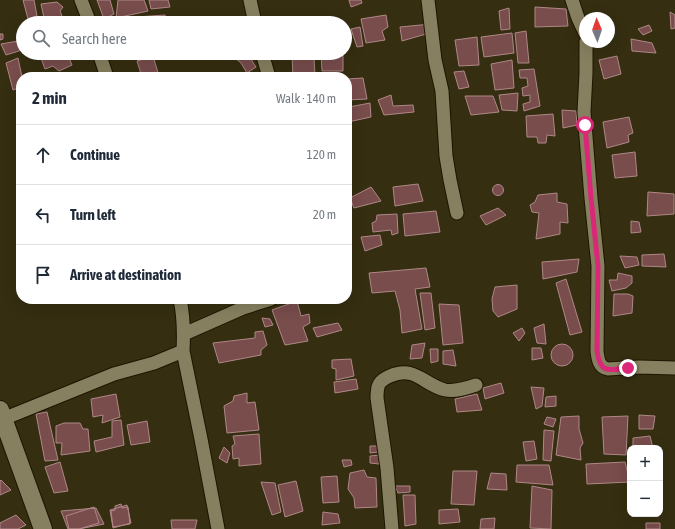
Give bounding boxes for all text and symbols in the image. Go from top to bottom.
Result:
north arrow [579,12,615,48]
search box [16,16,352,60]
icon: search [30,27,52,49]
text: Search here [62,30,127,47]
text: 2 min [32,88,67,108]
text: Walk · 140 m [276,91,336,106]
route start [576,116,594,134]
icon: ahead [32,144,54,166]
text: Continue [70,146,120,163]
text: 120 m [307,147,336,162]
icon: left [32,204,54,226]
text: Turn left [70,206,116,223]
text: 20 m [313,207,336,222]
icon: arrive [32,264,54,286]
text: Arrive at destination [70,266,181,283]
route end [619,359,637,377]
map controls [627,445,663,517]
button: + [627,445,663,481]
button: − [627,481,663,517]

